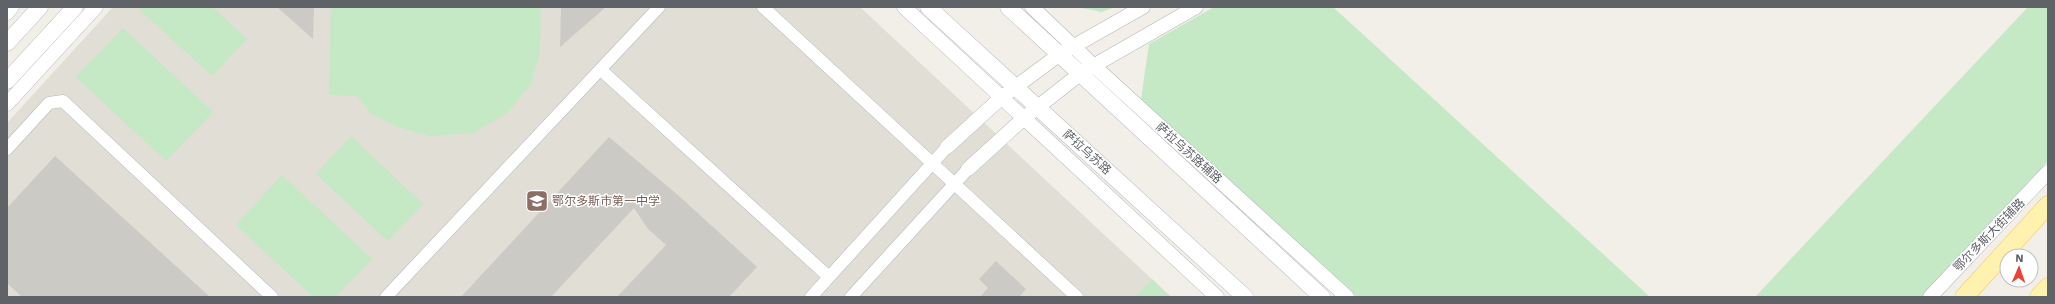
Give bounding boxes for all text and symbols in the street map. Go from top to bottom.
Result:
street label: 萨拉乌苏路辅路 [1153,120,1225,186]
street label: 萨拉乌苏路 [1060,127,1114,177]
school or university icon: 鄂尔多斯市第一中学 [524,188,550,214]
place label: 鄂尔多斯市第一中学 [552,194,660,208]
street label: 鄂尔多斯大街辅路 [1951,196,2027,274]
north arrow [1999,248,2039,288]
text: N [2015,252,2024,265]

